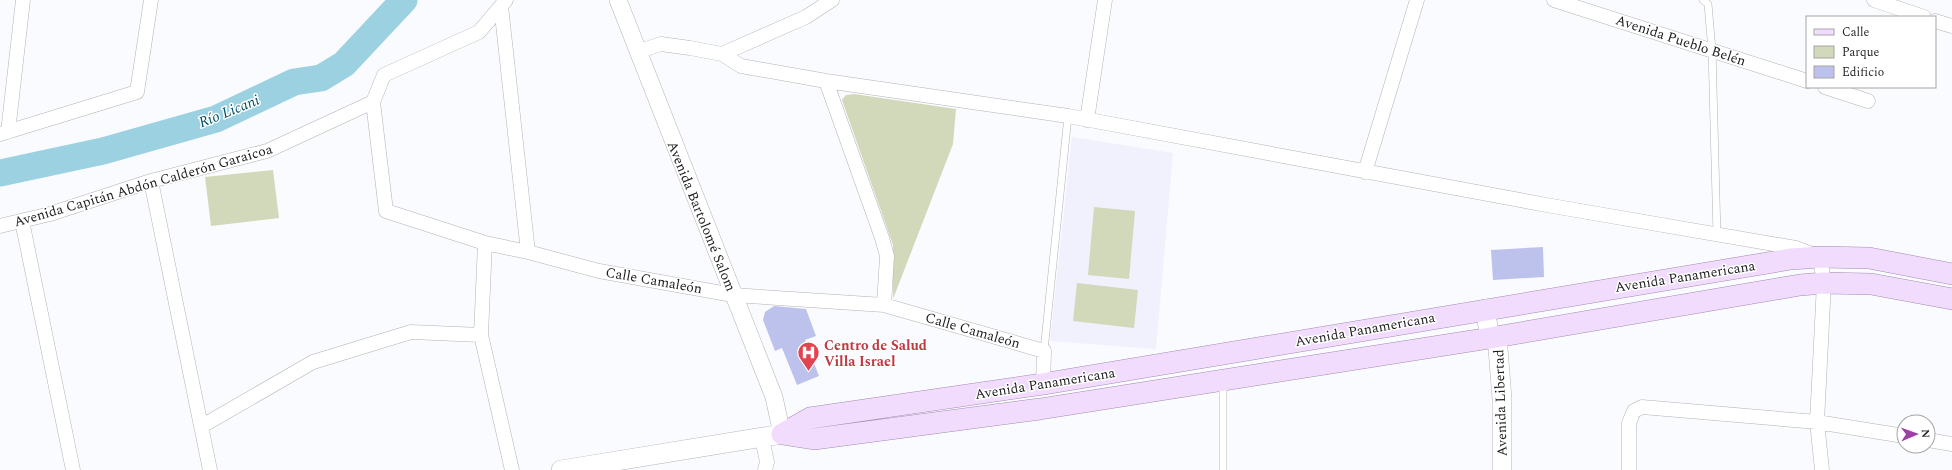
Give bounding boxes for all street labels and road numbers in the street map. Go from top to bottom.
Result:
street label: Avenida Pueblo Belén [1613,10,1749,71]
street label: Avenida Capitán Abdón Calderón Garaicoa [11,138,275,233]
street label: Avenida Bartolomé Salom [662,138,741,294]
street label: Avenida Panamericana [1613,255,1757,298]
street label: Calle Camaleón [604,262,704,299]
street label: Calle Camaleón [923,307,1023,354]
street label: Avenida Panamericana [1293,307,1437,352]
street label: Avenida Libertad [1488,349,1513,457]
street label: Avenida Panamericana [973,362,1117,405]

